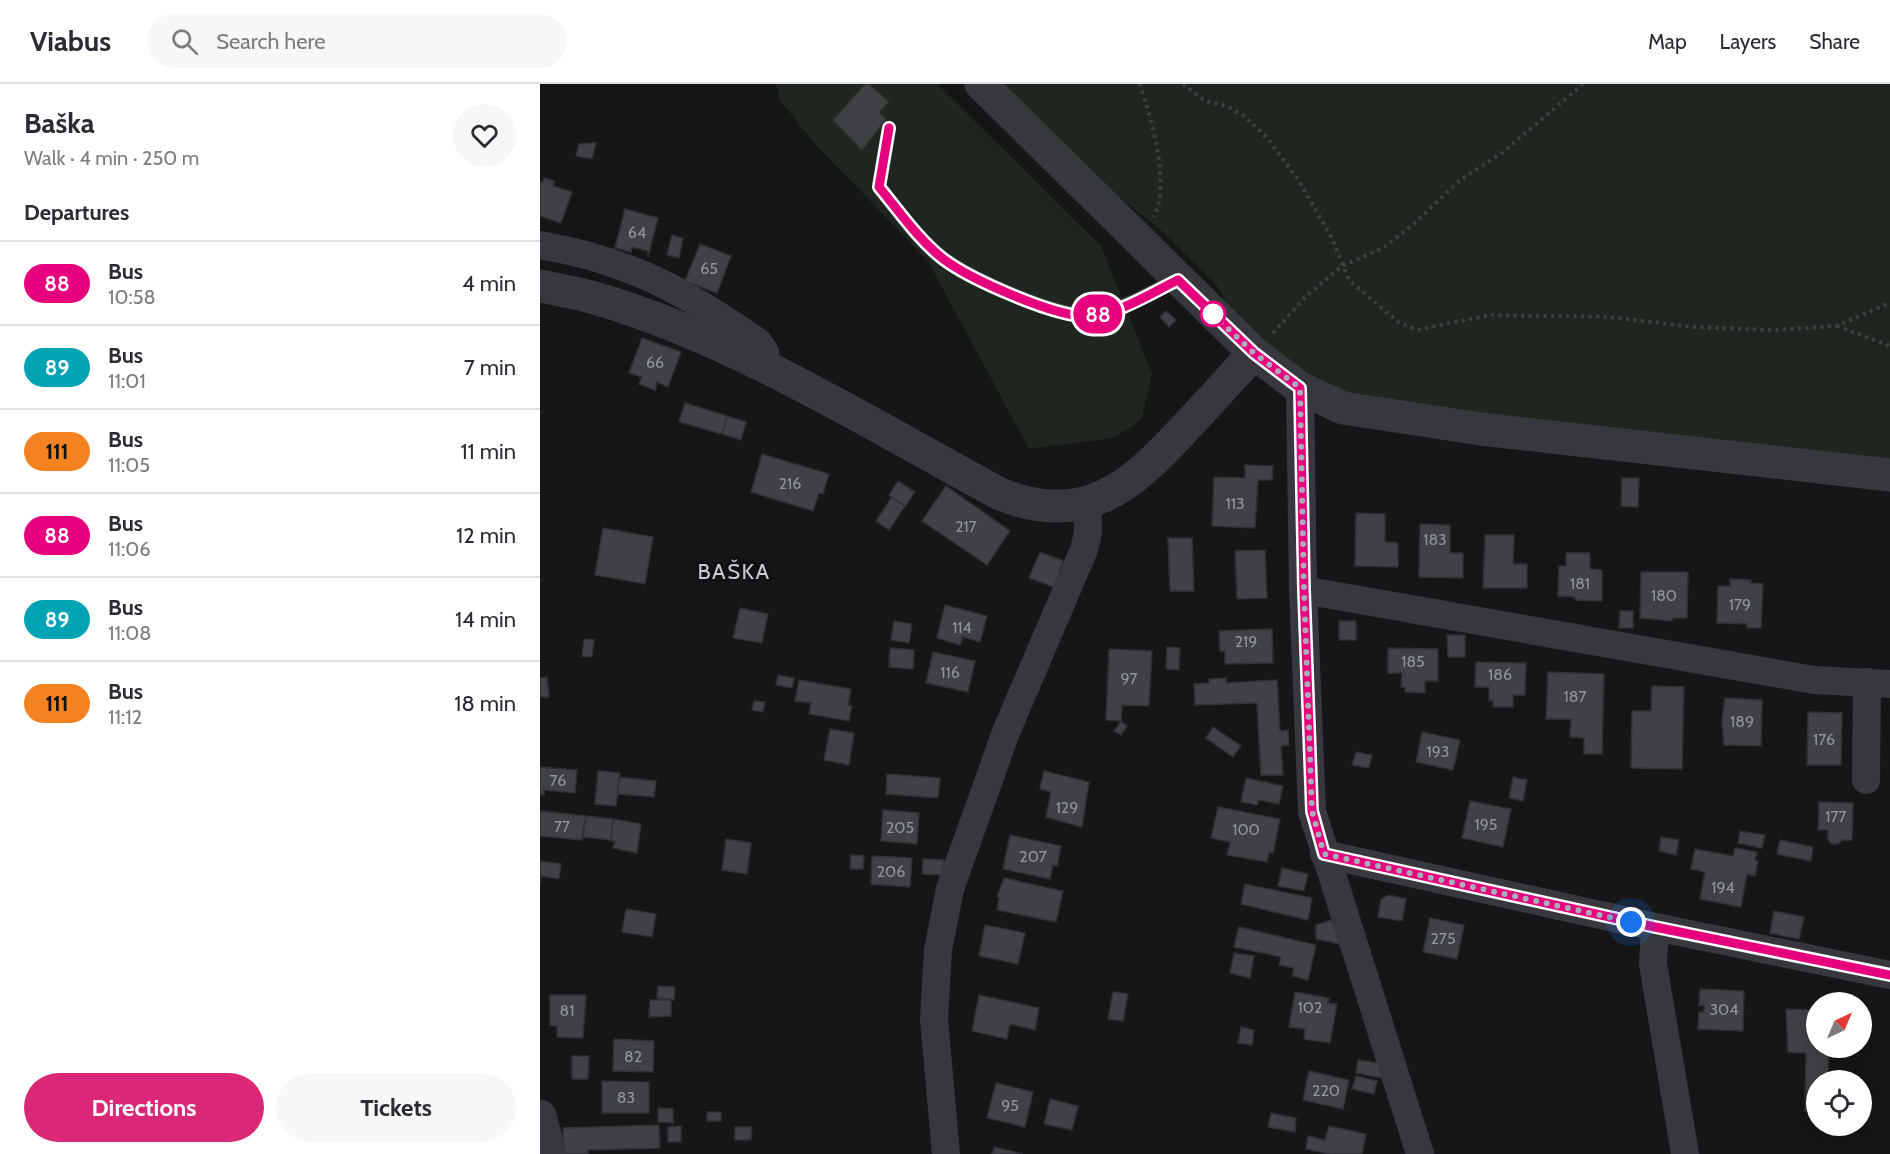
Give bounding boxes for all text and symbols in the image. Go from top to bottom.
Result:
search box [147,14,567,68]
text: Viabus [30,24,111,58]
icon: search [168,25,201,58]
text: Search here [216,28,325,55]
text: Map [1648,29,1687,54]
text: Layers [1720,29,1776,54]
text: Share [1809,29,1860,54]
button: heart [453,104,516,167]
text: Baška [24,106,95,140]
text: Walk · 4 min · 250 m [24,146,199,170]
text: Departures [24,199,129,226]
house number: 64 [628,223,646,242]
text: Bus [108,258,143,285]
house number: 65 [700,259,718,278]
text: 4 min [462,270,516,297]
text: 88 [44,271,70,296]
text: 10:58 [108,285,156,309]
line badge: 88 [1071,294,1125,334]
unlabelled marker [1200,301,1226,327]
text: 88 [1085,302,1111,327]
text: Bus [108,342,143,369]
house number: 66 [646,353,664,372]
text: 7 min [464,354,516,381]
text: 89 [45,355,69,380]
text: 11:01 [108,369,146,393]
text: Bus [108,426,143,453]
text: 11 min [460,438,516,465]
text: 111 [45,439,69,464]
text: 11:05 [108,453,150,477]
house number: 216 [779,474,801,493]
house number: 113 [1225,494,1245,513]
text: Bus [108,510,143,537]
house number: 217 [955,517,977,536]
text: 12 min [456,522,516,549]
text: 88 [44,523,70,548]
house number: 183 [1423,530,1447,549]
text: 11:06 [108,537,151,561]
district label: BAŠKA [697,558,771,585]
house number: 181 [1570,574,1590,593]
house number: 180 [1651,586,1677,605]
text: Bus [108,594,143,621]
house number: 179 [1729,595,1751,614]
text: 14 min [455,606,516,633]
text: 89 [45,607,69,632]
house number: 114 [952,618,972,637]
text: 11:08 [108,621,151,645]
house number: 219 [1235,632,1257,651]
house number: 185 [1401,652,1425,671]
house number: 116 [940,663,960,682]
house number: 186 [1488,665,1512,684]
house number: 97 [1120,669,1138,688]
text: Bus [108,678,143,705]
house number: 187 [1564,687,1586,706]
text: 18 min [454,690,516,717]
text: 111 [45,691,69,716]
text: 11:12 [108,705,142,729]
house number: 189 [1730,712,1754,731]
house number: 176 [1813,730,1835,749]
house number: 193 [1427,742,1449,761]
house number: 76 [550,771,566,790]
house number: 129 [1056,798,1078,817]
house number: 177 [1825,807,1847,826]
house number: 195 [1475,815,1497,834]
house number: 77 [554,817,570,836]
house number: 205 [886,818,914,837]
house number: 100 [1232,820,1260,839]
house number: 207 [1019,847,1047,866]
house number: 206 [877,862,905,881]
house number: 194 [1711,878,1735,897]
your location [1616,907,1646,937]
house number: 275 [1430,929,1456,948]
north arrow [1806,992,1872,1058]
map controls [1806,992,1872,1136]
house number: 102 [1298,998,1322,1017]
house number: 304 [1709,1000,1739,1019]
house number: 81 [560,1001,574,1020]
house number: 82 [624,1047,642,1066]
button: locate [1806,1070,1872,1136]
button: Directions [24,1073,264,1142]
button: Tickets [276,1073,516,1142]
house number: 220 [1312,1081,1340,1100]
house number: 83 [617,1088,635,1107]
house number: 95 [1001,1096,1019,1115]

